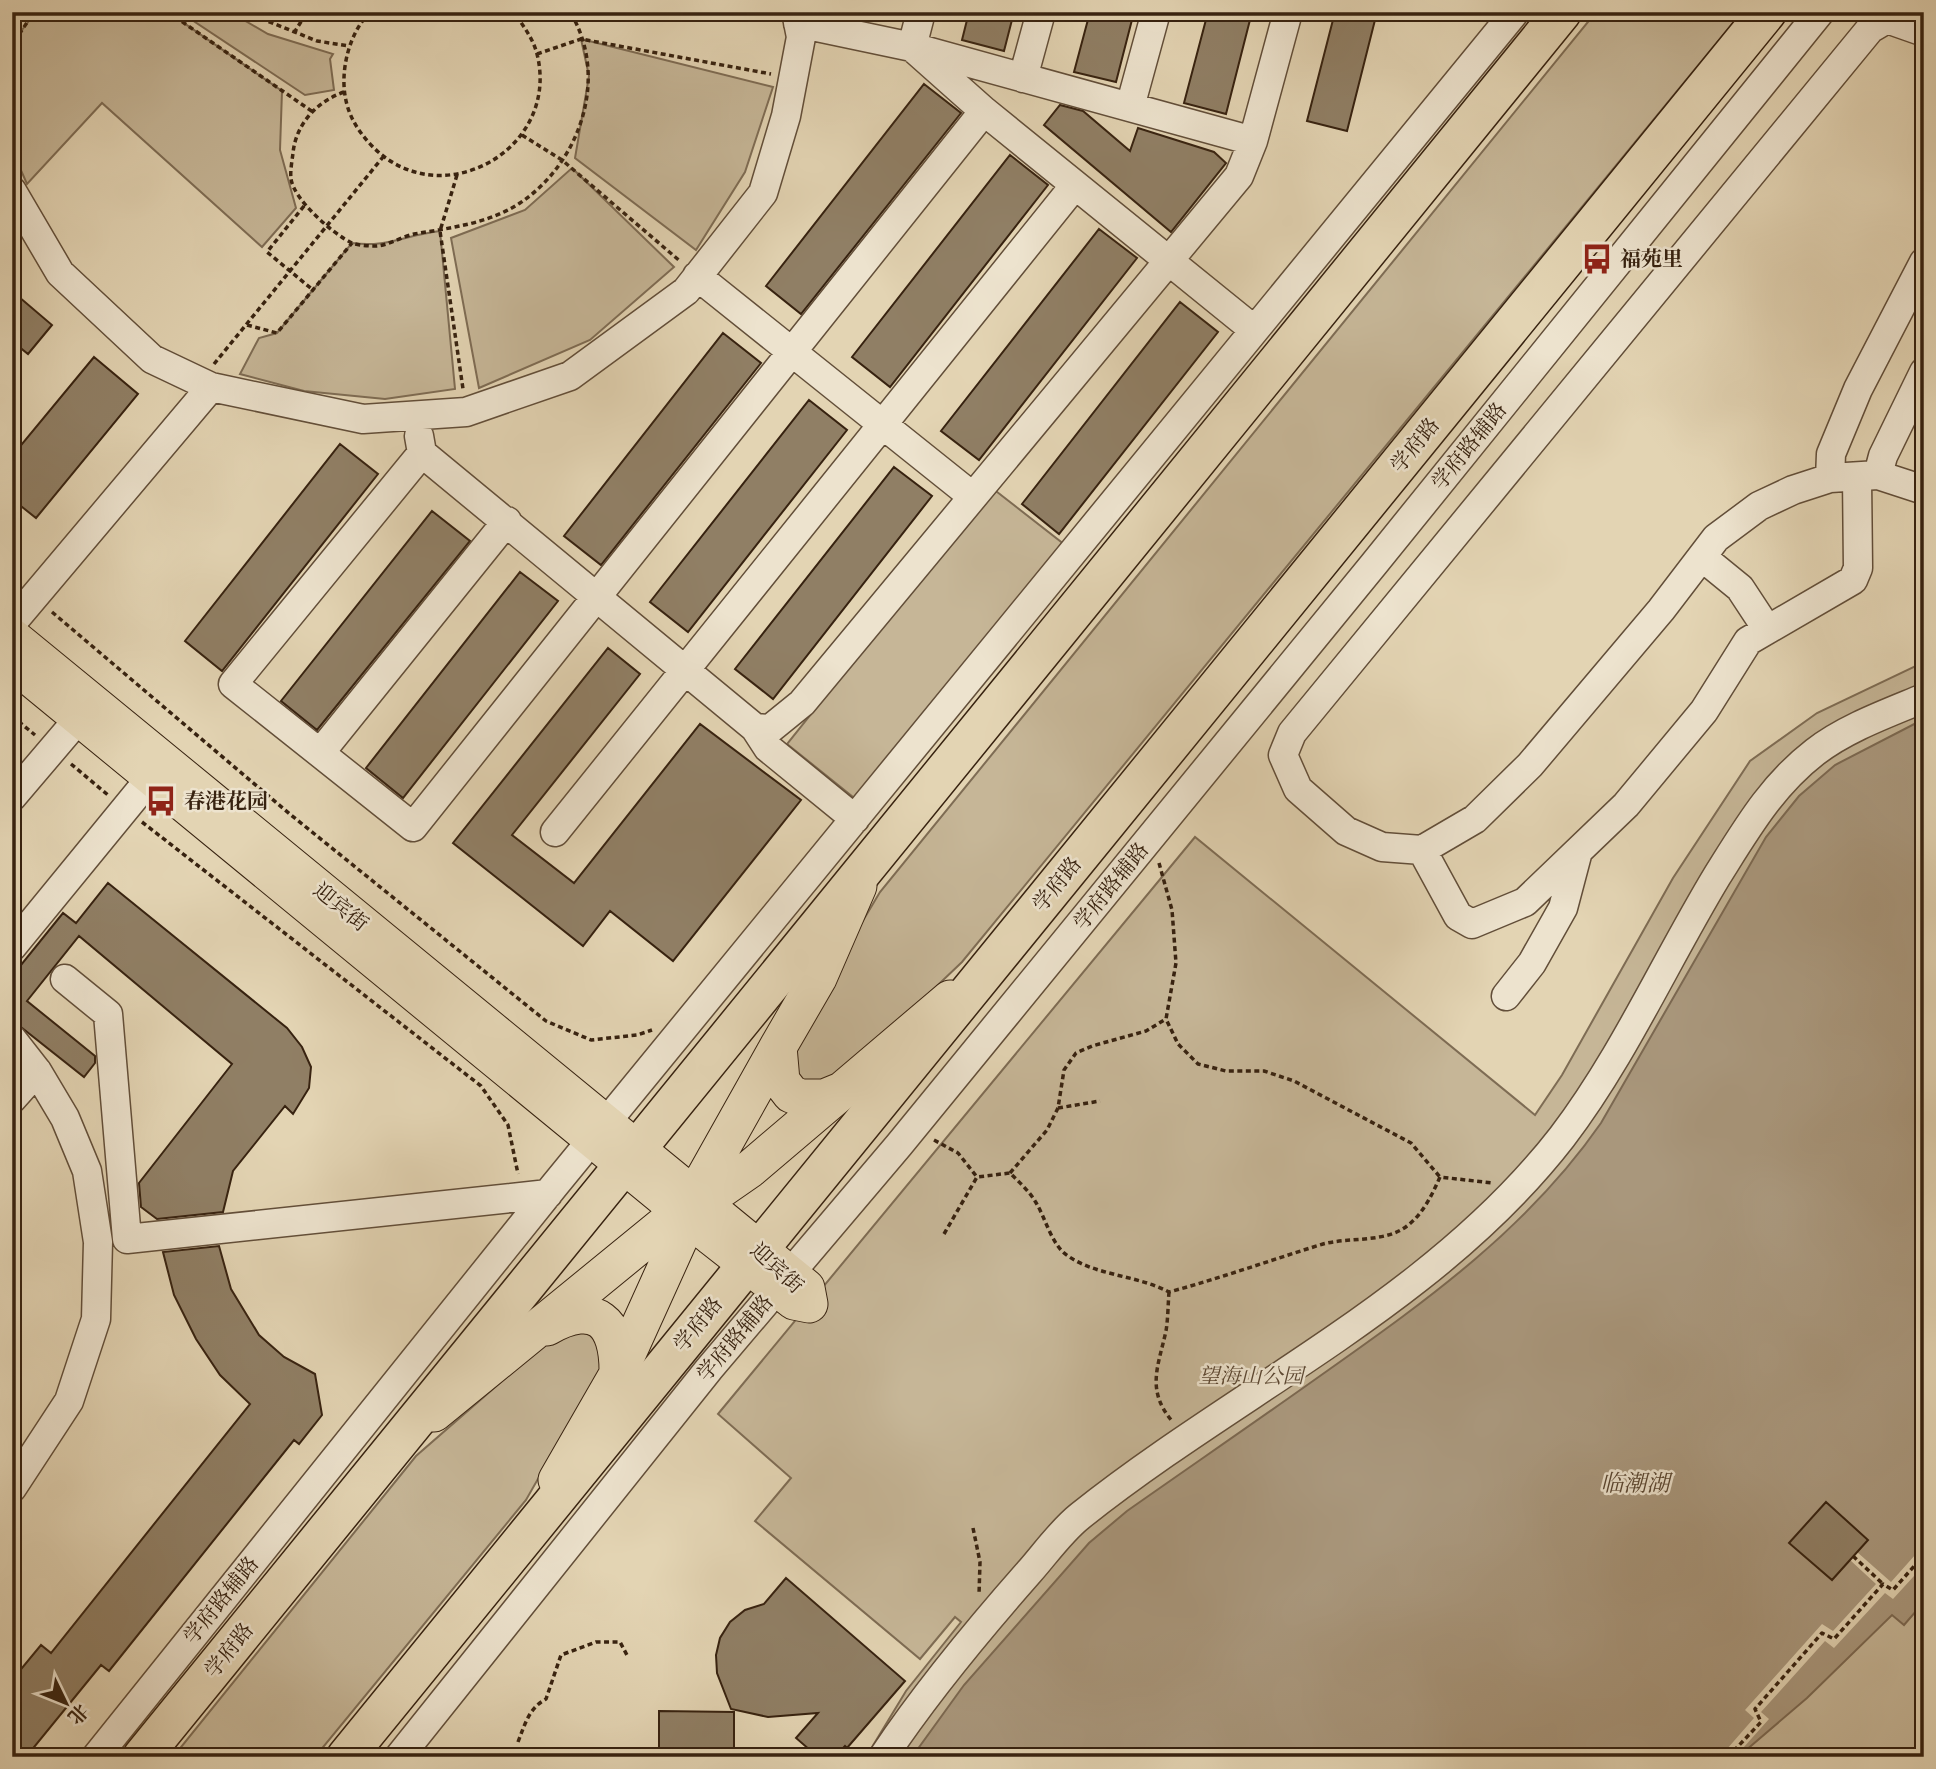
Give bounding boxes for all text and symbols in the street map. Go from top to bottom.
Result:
bus stop icon: 福苑里 [1580,242,1614,276]
place label: 福苑里 [1620,247,1683,271]
street label: 学府路辅路 [1427,398,1511,494]
street label: 学府路 [1386,413,1444,477]
bus stop icon: 春港花园 [144,784,178,818]
place label: 春港花园 [184,789,268,813]
street label: 学府路辅路 [1069,838,1153,934]
street label: 学府路 [1028,852,1086,916]
street label: 迎宾街 [309,878,373,936]
street label: 迎宾街 [746,1238,808,1298]
street label: 学府路辅路 [692,1290,778,1386]
street label: 学府路 [669,1292,727,1356]
park label: 望海山公园 [1199,1364,1306,1388]
water label: 临潮湖 [1601,1470,1674,1497]
street label: 学府路辅路 [178,1551,264,1649]
street label: 学府路 [199,1618,259,1682]
north arrow [32,1668,102,1738]
text: 北 [63,1699,92,1728]

